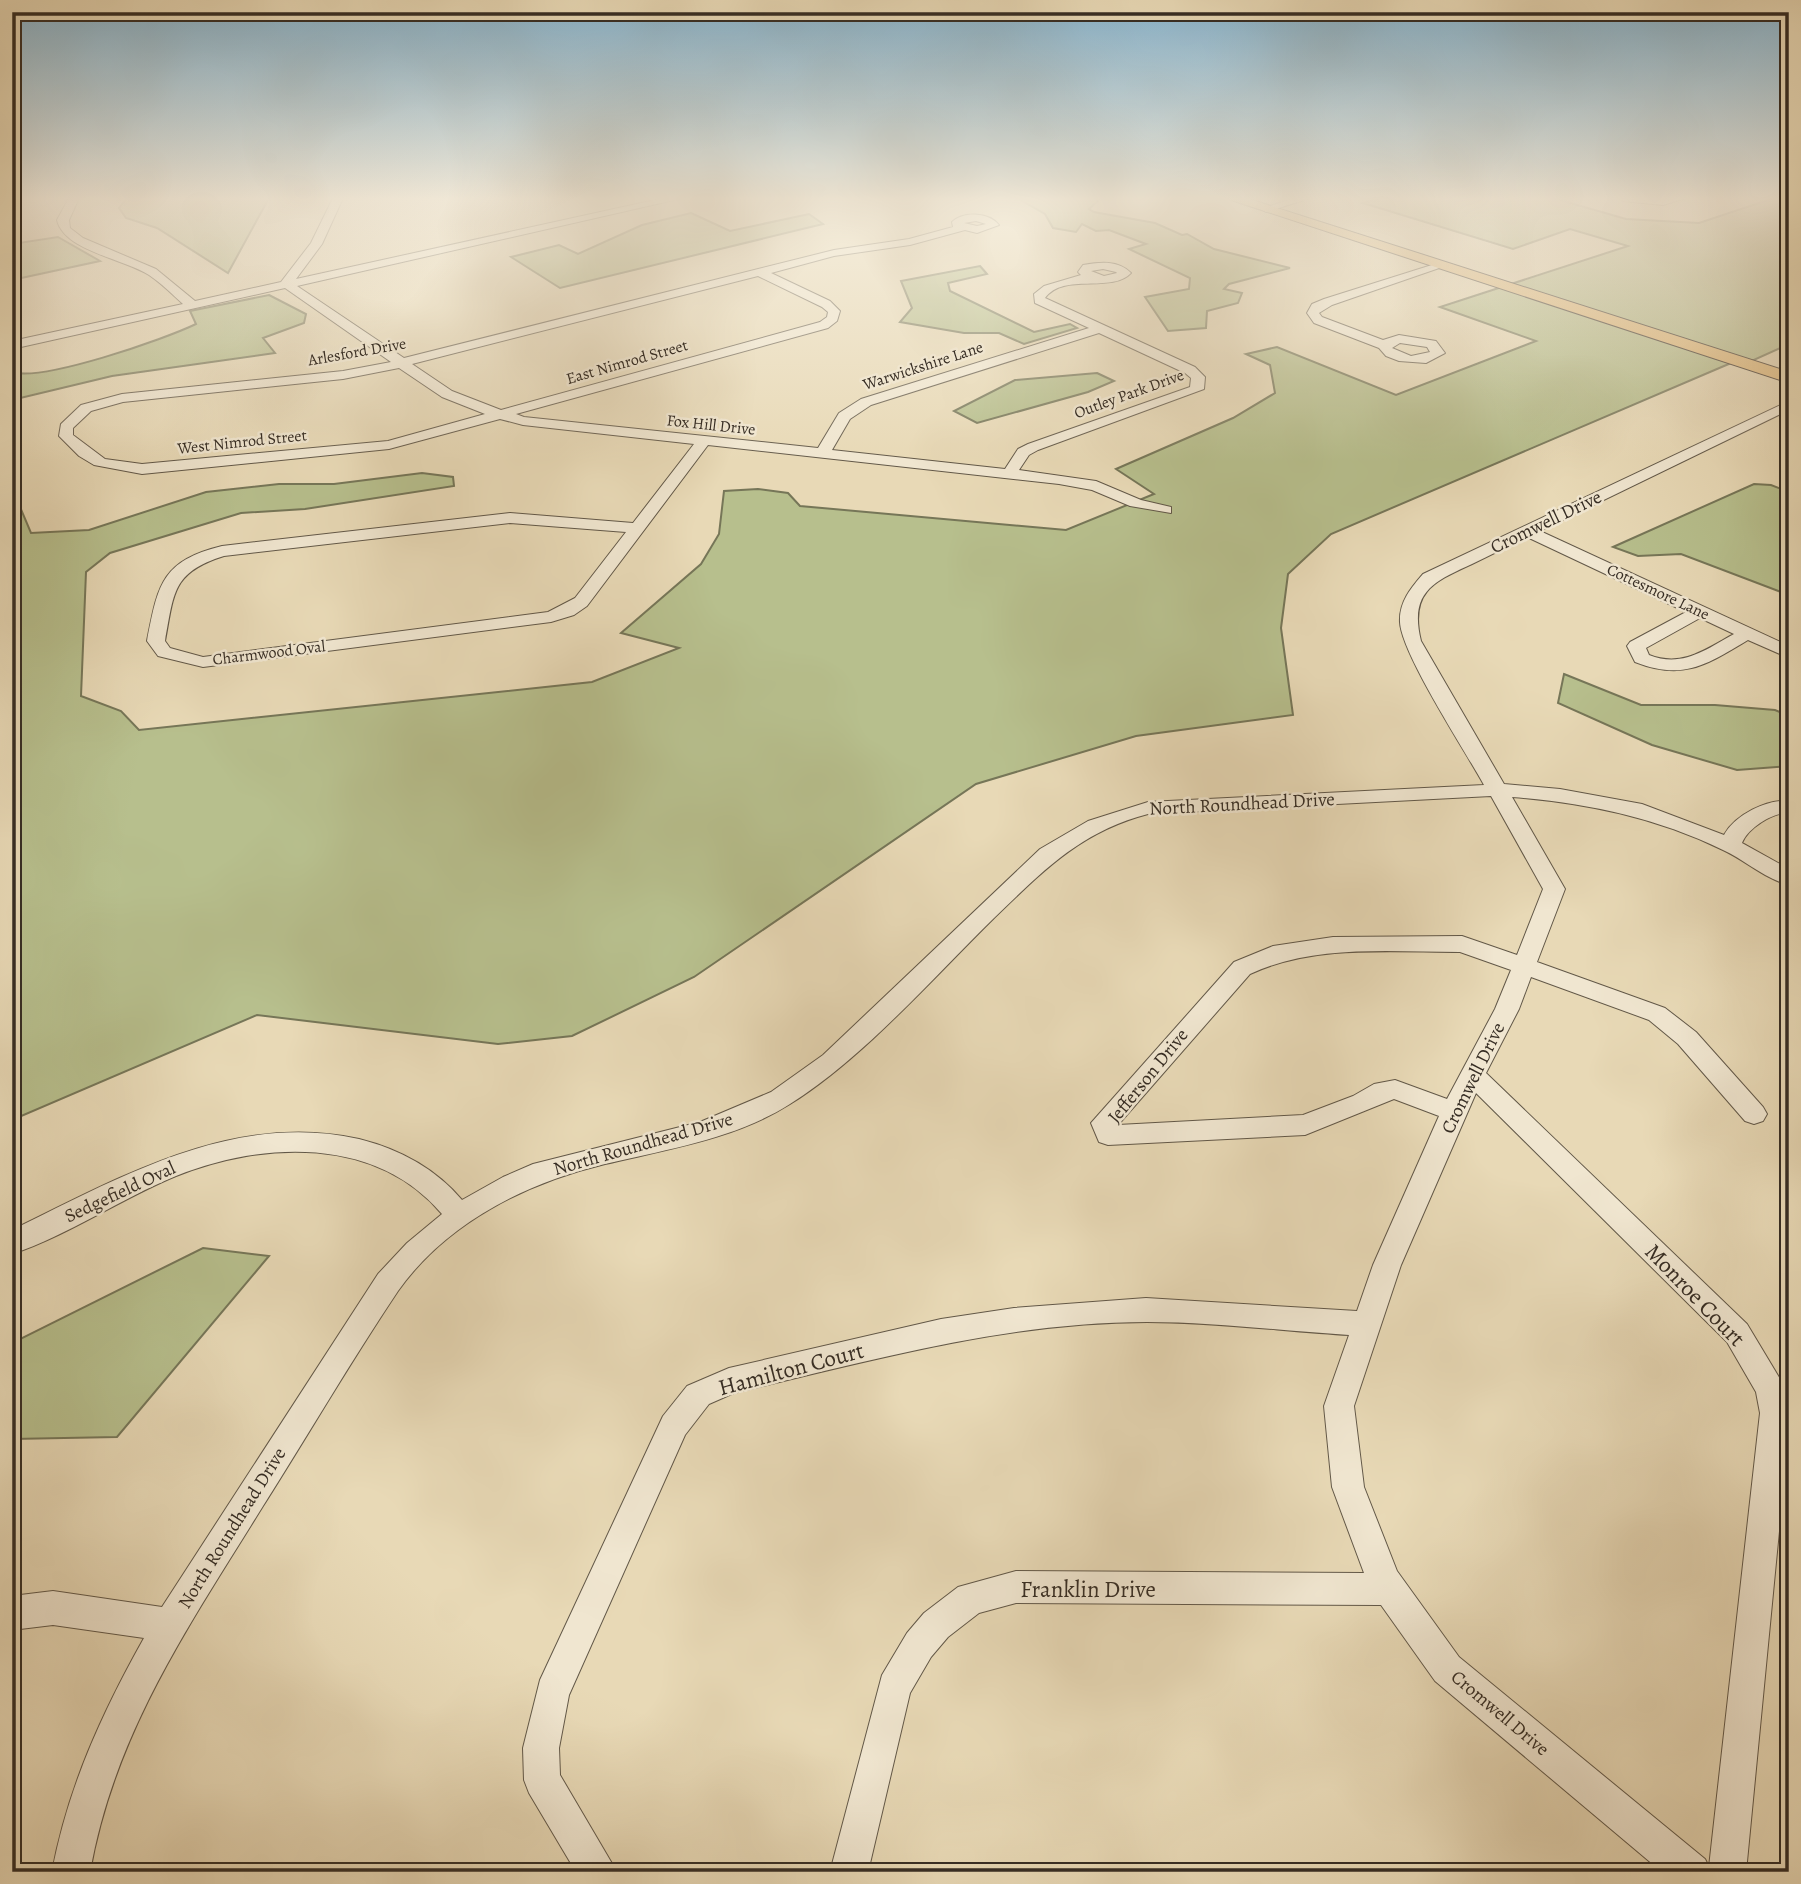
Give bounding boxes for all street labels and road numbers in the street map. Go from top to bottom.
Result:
street label: Arlesford Drive [305,333,408,372]
street label: East Nimrod Street [564,334,690,390]
street label: Warwickshire Lane [859,336,986,396]
street label: Outley Park Drive [1071,364,1187,424]
street label: Fox Hill Drive [665,409,757,441]
street label: West Nimrod Street [175,424,308,460]
street label: Cromwell Drive [1486,484,1606,560]
street label: Cottesmore Lane [1603,559,1713,625]
street label: Charmwood Oval [211,635,327,671]
street label: North Roundhead Drive [1149,786,1335,822]
street label: Cromwell Drive [1435,1018,1511,1138]
street label: Jefferson Drive [1102,1023,1194,1129]
street label: North Roundhead Drive [550,1106,736,1182]
street label: Sedgefield Oval [60,1155,180,1229]
street label: Monroe Court [1638,1237,1752,1354]
street label: Hamilton Court [715,1335,867,1403]
street label: North Roundhead Drive [172,1442,292,1614]
street label: Franklin Drive [1020,1574,1156,1605]
street label: Cromwell Drive [1445,1664,1555,1762]

